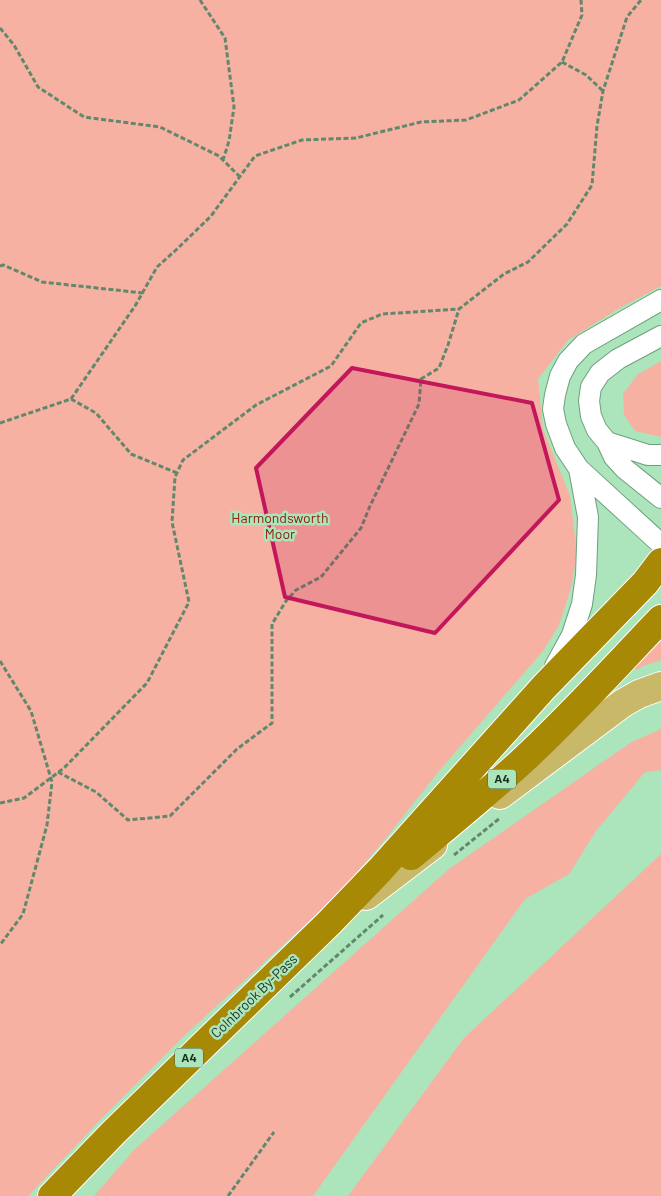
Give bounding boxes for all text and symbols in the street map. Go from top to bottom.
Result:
park label: Harmondsworth Moor [231,509,329,542]
road number: A4 [488,770,516,789]
street label: Colnbrook By-Pass [207,950,301,1041]
road number: A4 [175,1048,203,1068]

